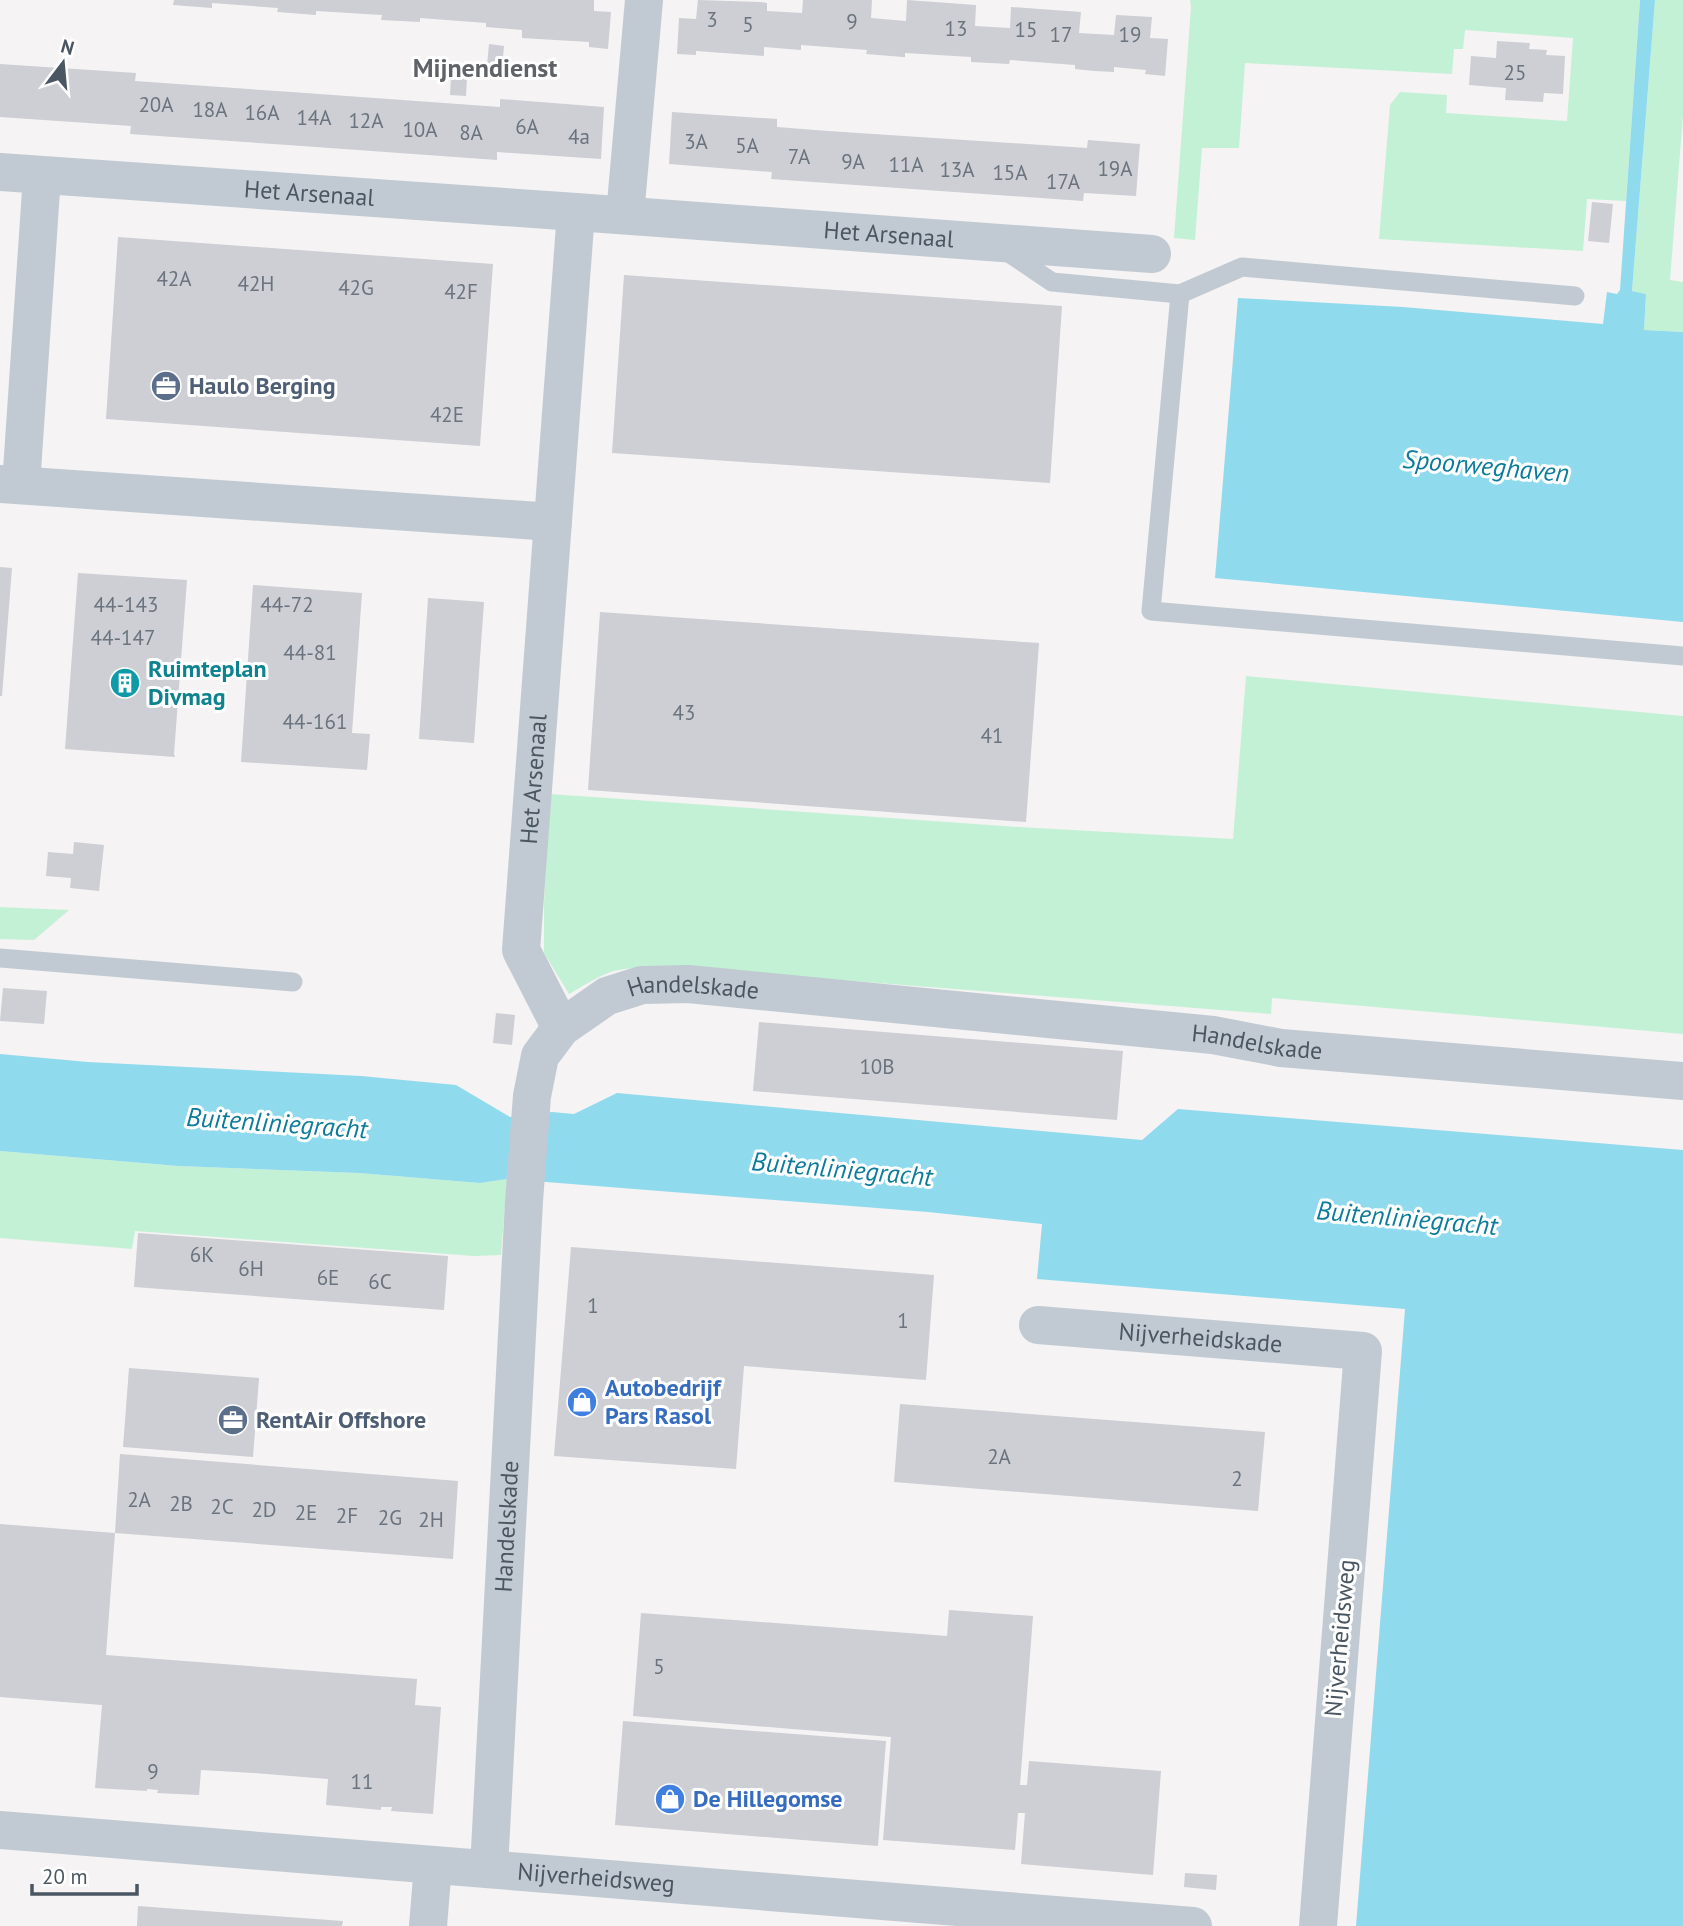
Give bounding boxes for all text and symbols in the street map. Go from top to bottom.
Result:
house number: 3 [706,6,718,33]
house number: 9 [846,8,858,35]
house number: 5 [742,11,754,38]
house number: 13 [945,15,967,42]
house number: 15 [1015,16,1037,43]
house number: 17 [1050,21,1072,48]
house number: 19 [1119,21,1141,48]
north arrow [28,28,98,98]
text: N [58,33,77,60]
district label: Mijnendienst [413,51,557,84]
house number: 25 [1504,59,1526,86]
house number: 20A [138,91,174,118]
house number: 18A [192,96,228,123]
house number: 16A [244,99,280,126]
house number: 14A [296,104,332,131]
house number: 12A [348,107,384,134]
house number: 6A [515,113,540,140]
house number: 10A [402,116,438,143]
house number: 8A [459,119,484,146]
house number: 4a [568,123,590,150]
house number: 3A [684,128,709,155]
house number: 5A [735,132,760,159]
house number: 7A [788,143,811,170]
house number: 9A [841,148,866,175]
house number: 11A [888,151,924,178]
house number: 19A [1097,155,1133,182]
house number: 13A [939,156,975,183]
house number: 15A [992,159,1028,186]
house number: 17A [1046,168,1081,195]
street label: Het Arsenaal [243,173,376,213]
street label: Het Arsenaal [823,214,955,255]
house number: 42A [156,265,192,292]
house number: 42H [237,270,275,297]
house number: 42G [338,274,374,301]
house number: 42F [444,278,478,305]
office icon: Haulo Berging [149,369,183,403]
place label: Haulo Berging [189,370,336,401]
house number: 42E [430,401,464,428]
water label: Spoorweghaven [1401,442,1571,489]
house number: 44-143 [94,591,158,618]
house number: 44-72 [260,591,314,618]
house number: 44-147 [91,624,155,651]
house number: 44-81 [283,639,337,666]
place label: Ruimteplan Divmag [148,653,267,712]
building icon: Ruimteplan Divmag [108,666,142,700]
house number: 43 [673,699,695,726]
house number: 44-161 [283,708,347,735]
street label: Het Arsenaal [513,713,554,845]
house number: 41 [981,722,1003,749]
street label: Handelskade [623,968,760,1006]
street label: Handelskade [1190,1017,1324,1066]
house number: 10B [859,1053,895,1080]
water label: Buitenliniegracht [185,1100,371,1145]
water label: Buitenliniegracht [750,1144,936,1193]
water label: Buitenliniegracht [1315,1193,1501,1242]
house number: 6K [190,1241,214,1268]
house number: 6H [238,1255,264,1282]
house number: 6E [317,1264,339,1291]
house number: 6C [368,1268,392,1295]
house number: 1 [587,1292,599,1319]
house number: 1 [897,1307,909,1334]
street label: Nijverheidskade [1118,1316,1284,1359]
place label: Autobedrijf Pars Rasol [605,1372,722,1431]
shop icon: Autobedrijf Pars Rasol [565,1385,599,1419]
office icon: RentAir Offshore [216,1403,250,1437]
place label: RentAir Offshore [256,1404,426,1435]
house number: 2A [987,1443,1012,1470]
street label: Handelskade [488,1460,525,1593]
house number: 2 [1231,1465,1243,1492]
house number: 2A [127,1486,152,1513]
house number: 2B [169,1490,193,1517]
house number: 2C [210,1493,234,1520]
house number: 2D [251,1496,277,1523]
house number: 2E [295,1499,317,1526]
house number: 2F [336,1502,358,1529]
house number: 2G [378,1504,402,1531]
house number: 2H [418,1506,444,1533]
street label: Nijverheidsweg [1317,1558,1362,1718]
house number: 5 [653,1653,665,1680]
house number: 9 [147,1758,159,1785]
house number: 11 [351,1768,373,1795]
shop icon: De Hillegomse [653,1782,687,1816]
place label: De Hillegomse [693,1783,842,1814]
scale bar [32,1853,136,1897]
street label: Nijverheidsweg [516,1856,676,1899]
text: 20 m [42,1863,88,1890]

